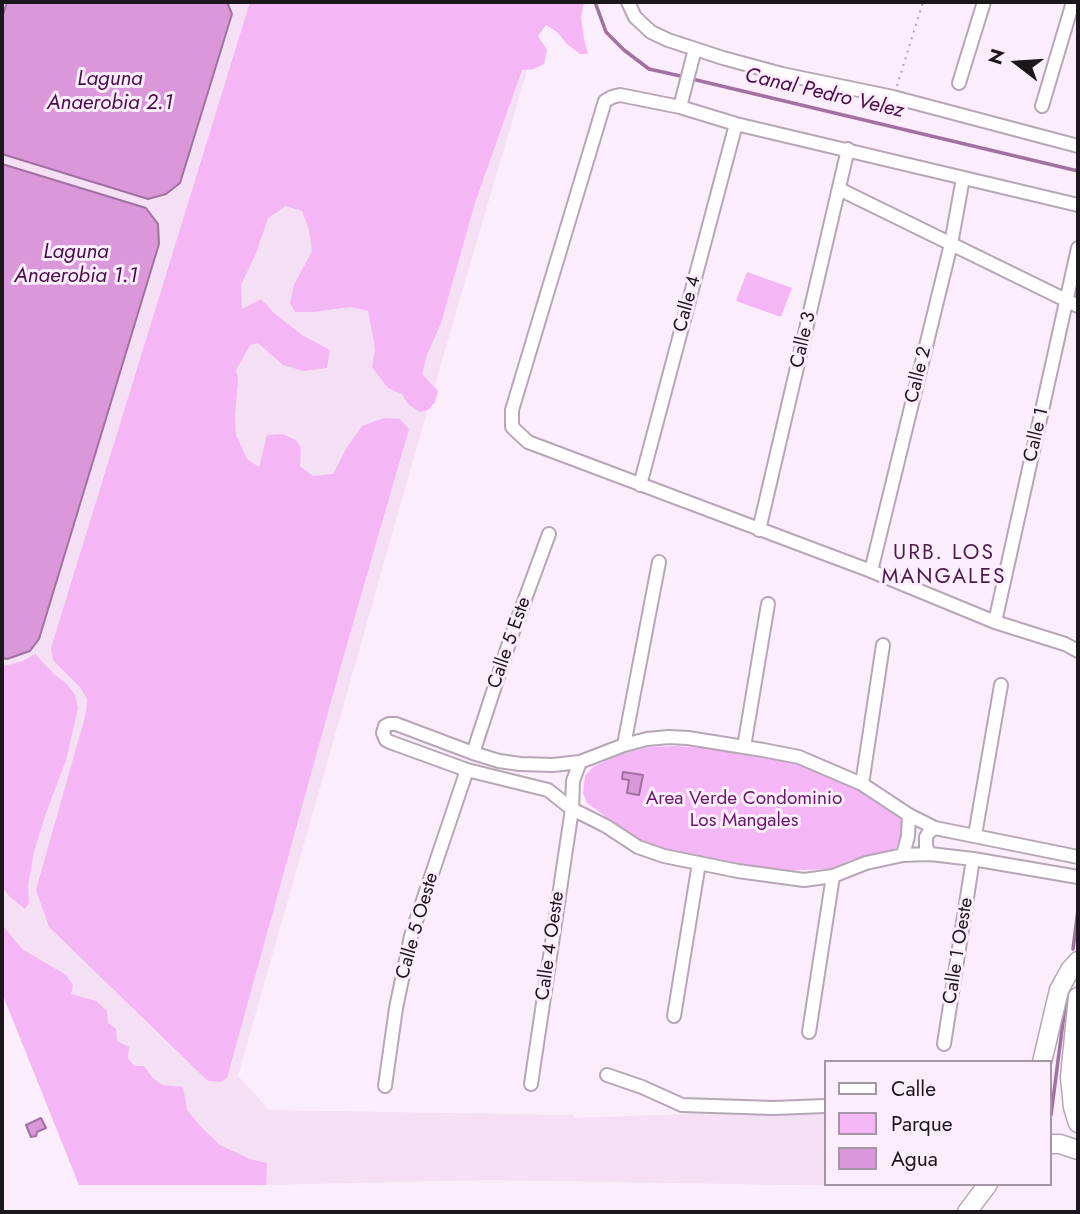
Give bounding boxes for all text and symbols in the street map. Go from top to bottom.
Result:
north arrow [982,28,1052,98]
text: N [981,46,1012,68]
water label: Canal Pedro Velez [742,63,906,125]
water label: Laguna Anaerobia 2.1 [47,67,173,117]
water label: Laguna Anaerobia 1.1 [14,240,138,290]
street label: Calle 4 [670,273,706,335]
street label: Calle 3 [787,310,821,370]
street label: Calle 2 [901,344,937,406]
street label: Calle 1 [1020,406,1054,464]
district label: URB. LOS MANGALES [882,541,1006,591]
street label: Calle 5 Este [484,594,536,692]
park label: Area Verde Condominio Los Mangales [646,788,842,832]
street label: Calle 5 Oeste [392,870,444,982]
street label: Calle 4 Oeste [532,890,570,1002]
street label: Calle 1 Oeste [939,896,979,1006]
legend [824,1060,1052,1186]
text: Calle [891,1074,936,1104]
text: Parque [891,1109,953,1139]
text: Agua [891,1144,938,1174]

